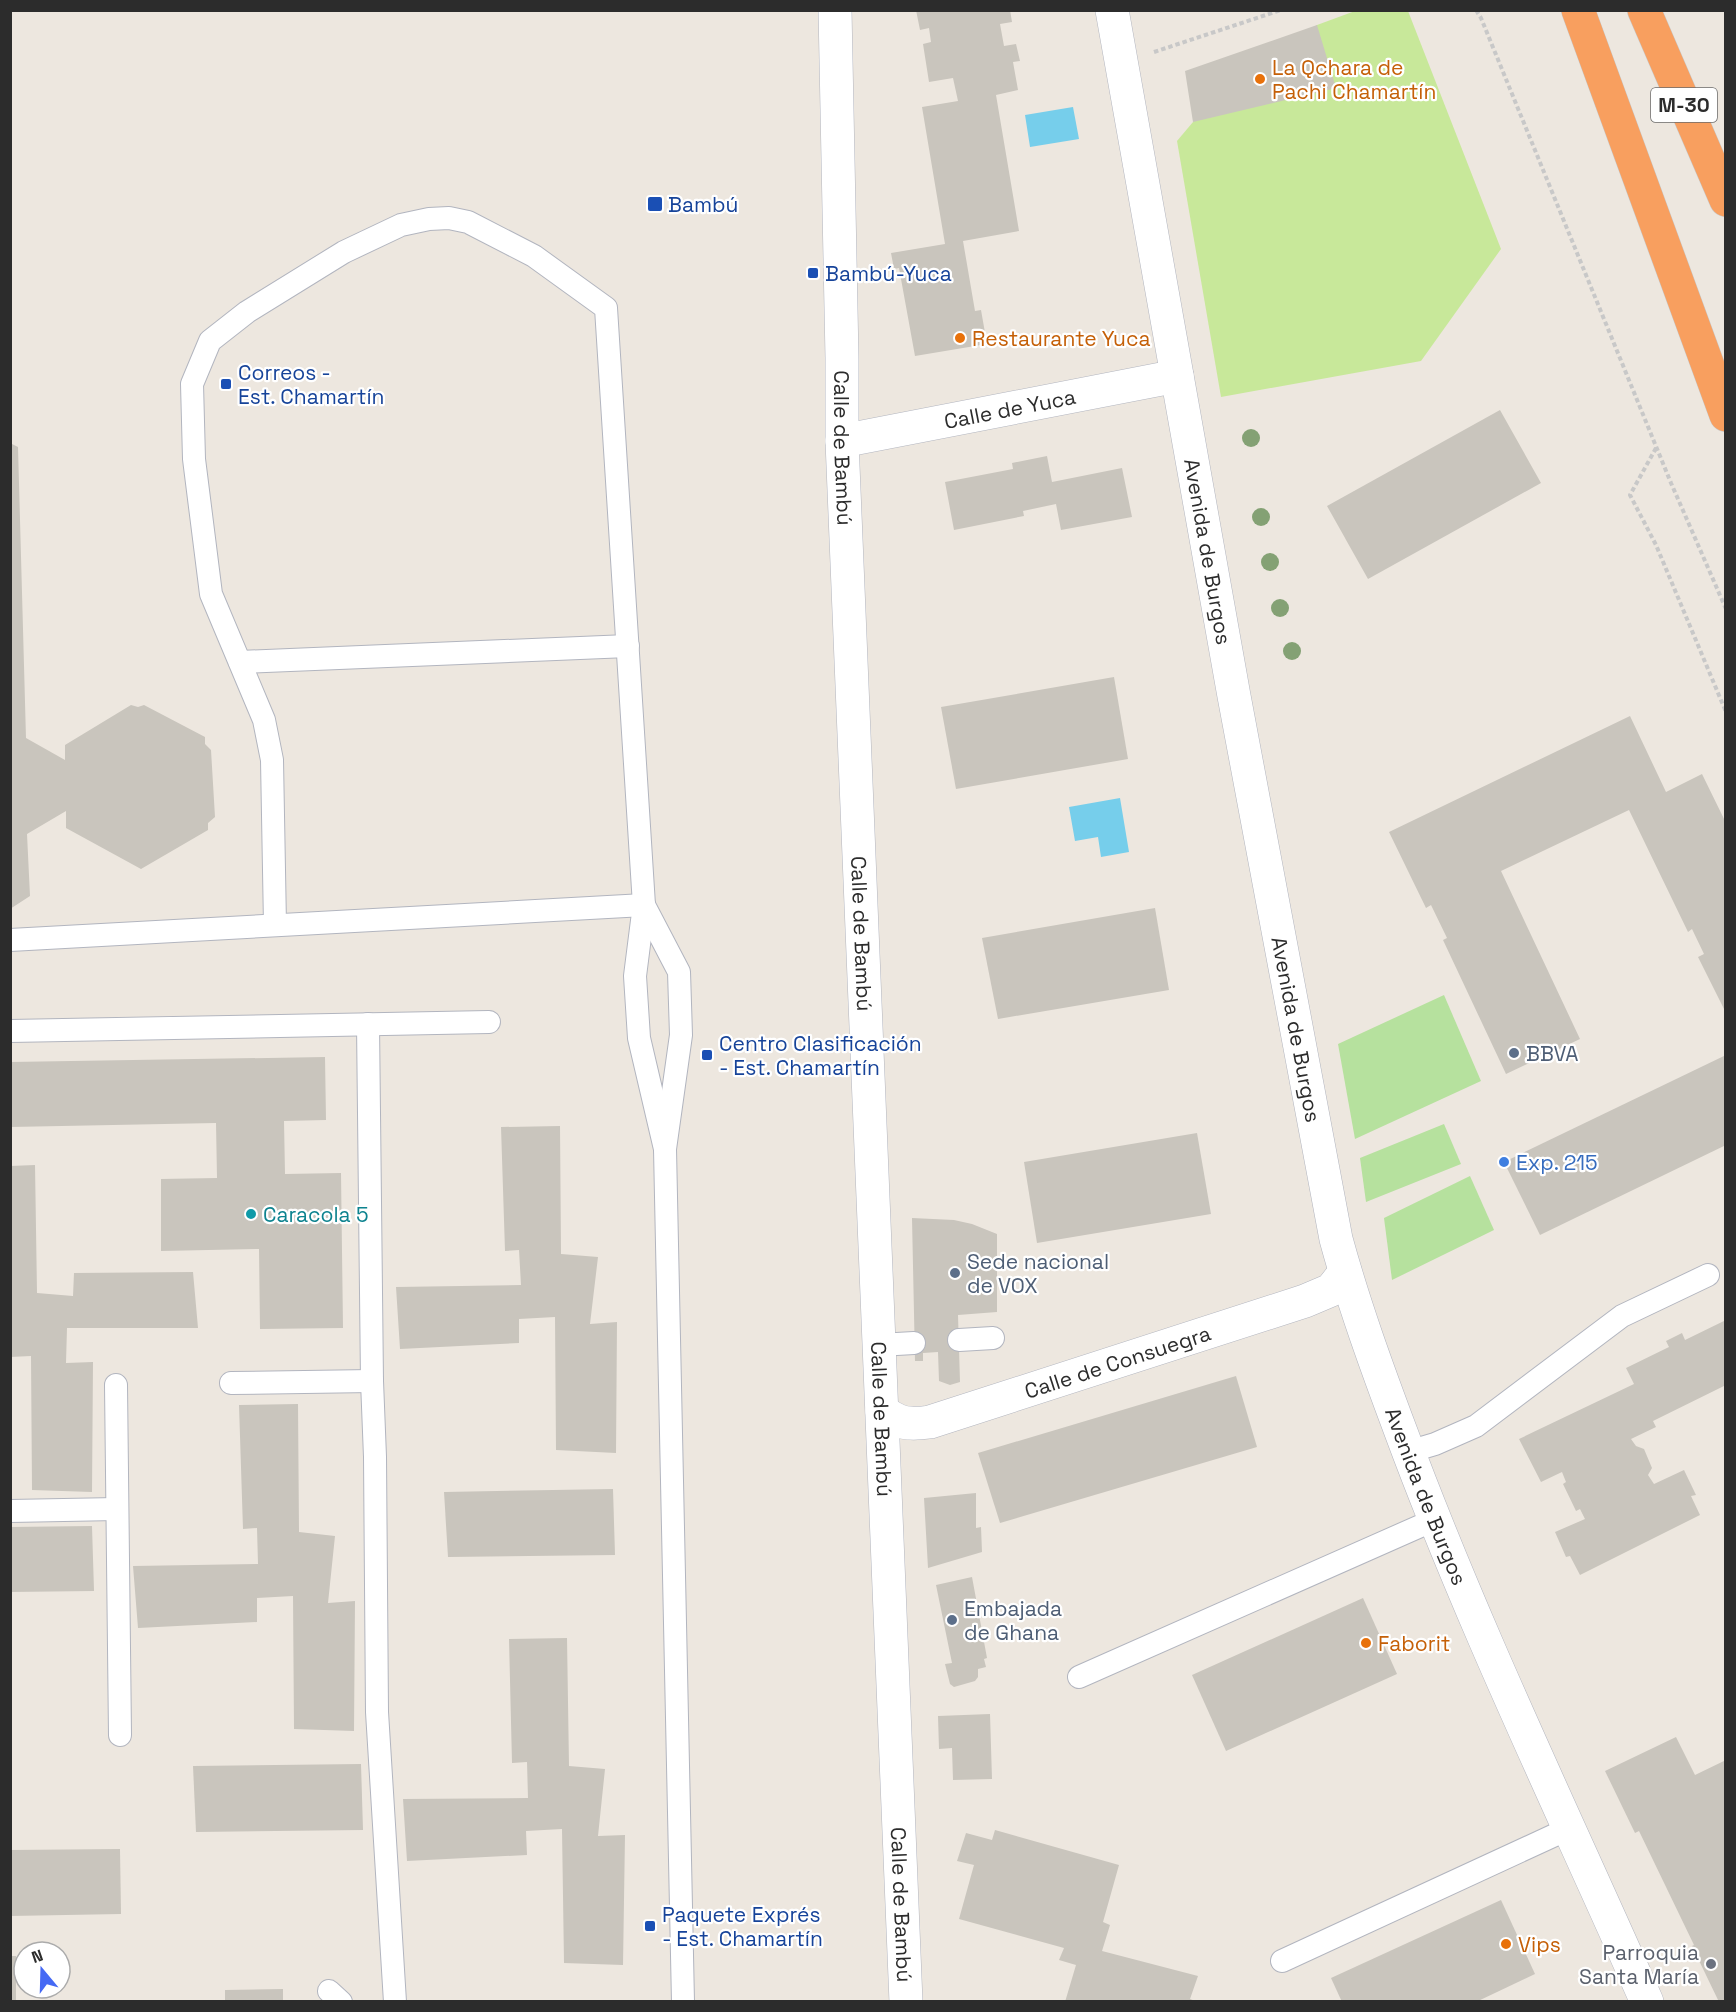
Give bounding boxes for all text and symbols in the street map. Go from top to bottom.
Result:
place label: La Qchara de Pachi Chamartín [1272,54,1436,105]
marker: La Qchara de Pachi Chamartín [1253,72,1267,86]
road number: M-30 [1651,88,1717,122]
place label: Bambú [668,191,738,218]
marker: Bambú [646,195,664,213]
place label: Bambú-Yuca [825,260,952,287]
marker: Bambú-Yuca [806,266,820,280]
place label: Restaurante Yuca [972,325,1151,352]
marker: Restaurante Yuca [953,331,967,345]
place label: Correos - Est. Chamartín [238,359,385,410]
street label: Calle de Bambú [828,370,859,526]
marker: Correos - Est. Chamartín [219,377,233,391]
street label: Calle de Yuca [942,382,1078,434]
street label: Avenida de Burgos [1179,456,1238,647]
street label: Calle de Bambú [846,855,879,1012]
street label: Avenida de Burgos [1266,934,1327,1125]
place label: Centro Clasificación - Est. Chamartín [719,1030,922,1081]
place label: BBVA [1526,1040,1579,1067]
marker: BBVA [1507,1046,1521,1060]
marker: Centro Clasificación - Est. Chamartín [700,1048,714,1062]
place label: Exp. 215 [1516,1149,1598,1176]
marker: Exp. 215 [1497,1155,1511,1169]
place label: Caracola 5 [263,1201,369,1228]
marker: Caracola 5 [244,1207,258,1221]
place label: Sede nacional de VOX [967,1248,1109,1299]
marker: Sede nacional de VOX [948,1266,962,1280]
street label: Calle de Consuegra [1021,1319,1214,1404]
street label: Calle de Bambú [865,1341,899,1497]
street label: Avenida de Burgos [1380,1404,1474,1589]
place label: Embajada de Ghana [964,1595,1062,1646]
marker: Embajada de Ghana [945,1613,959,1627]
place label: Faborit [1378,1630,1451,1657]
marker: Faborit [1359,1636,1373,1650]
street label: Calle de Bambú [885,1826,919,1983]
place label: Paquete Exprés - Est. Chamartín [662,1901,823,1952]
marker: Paquete Exprés - Est. Chamartín [643,1919,657,1933]
place label: Vips [1518,1931,1561,1958]
marker: Vips [1499,1937,1513,1951]
place label: Parroquia Santa María [1579,1939,1699,1990]
north arrow [12,1940,72,2000]
text: N [29,1945,46,1968]
marker: Parroquia Santa María [1704,1957,1718,1971]

